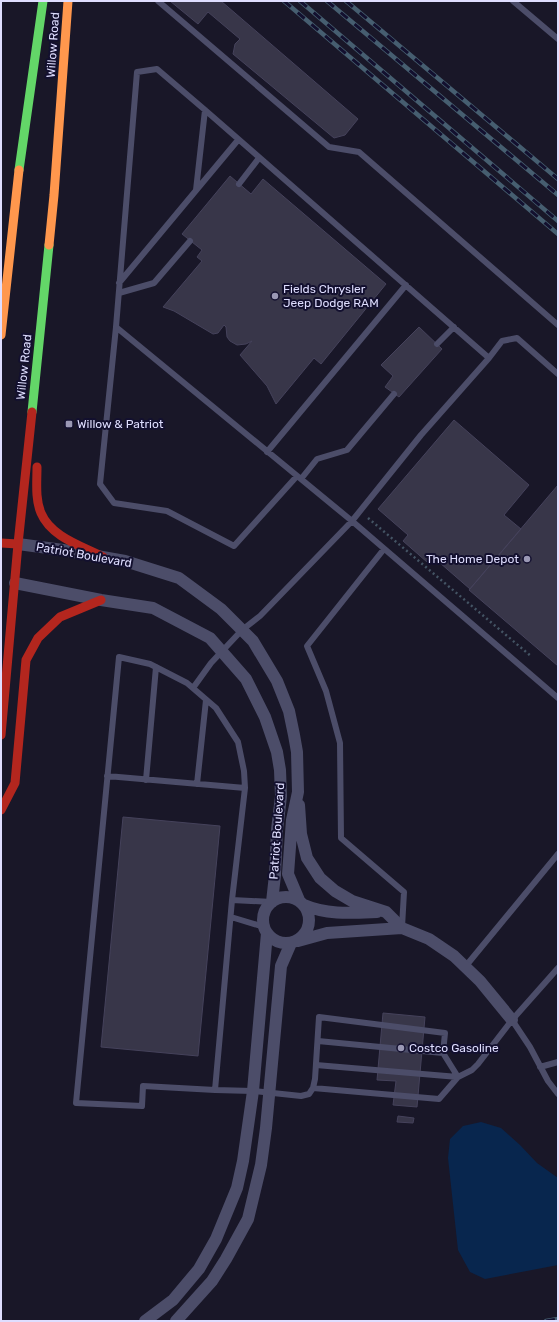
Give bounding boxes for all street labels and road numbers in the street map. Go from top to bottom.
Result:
street label: Willow Road [44,12,62,78]
street label: Willow Road [14,334,34,400]
street label: Patriot Boulevard [35,540,133,570]
street label: Patriot Boulevard [267,782,287,880]

